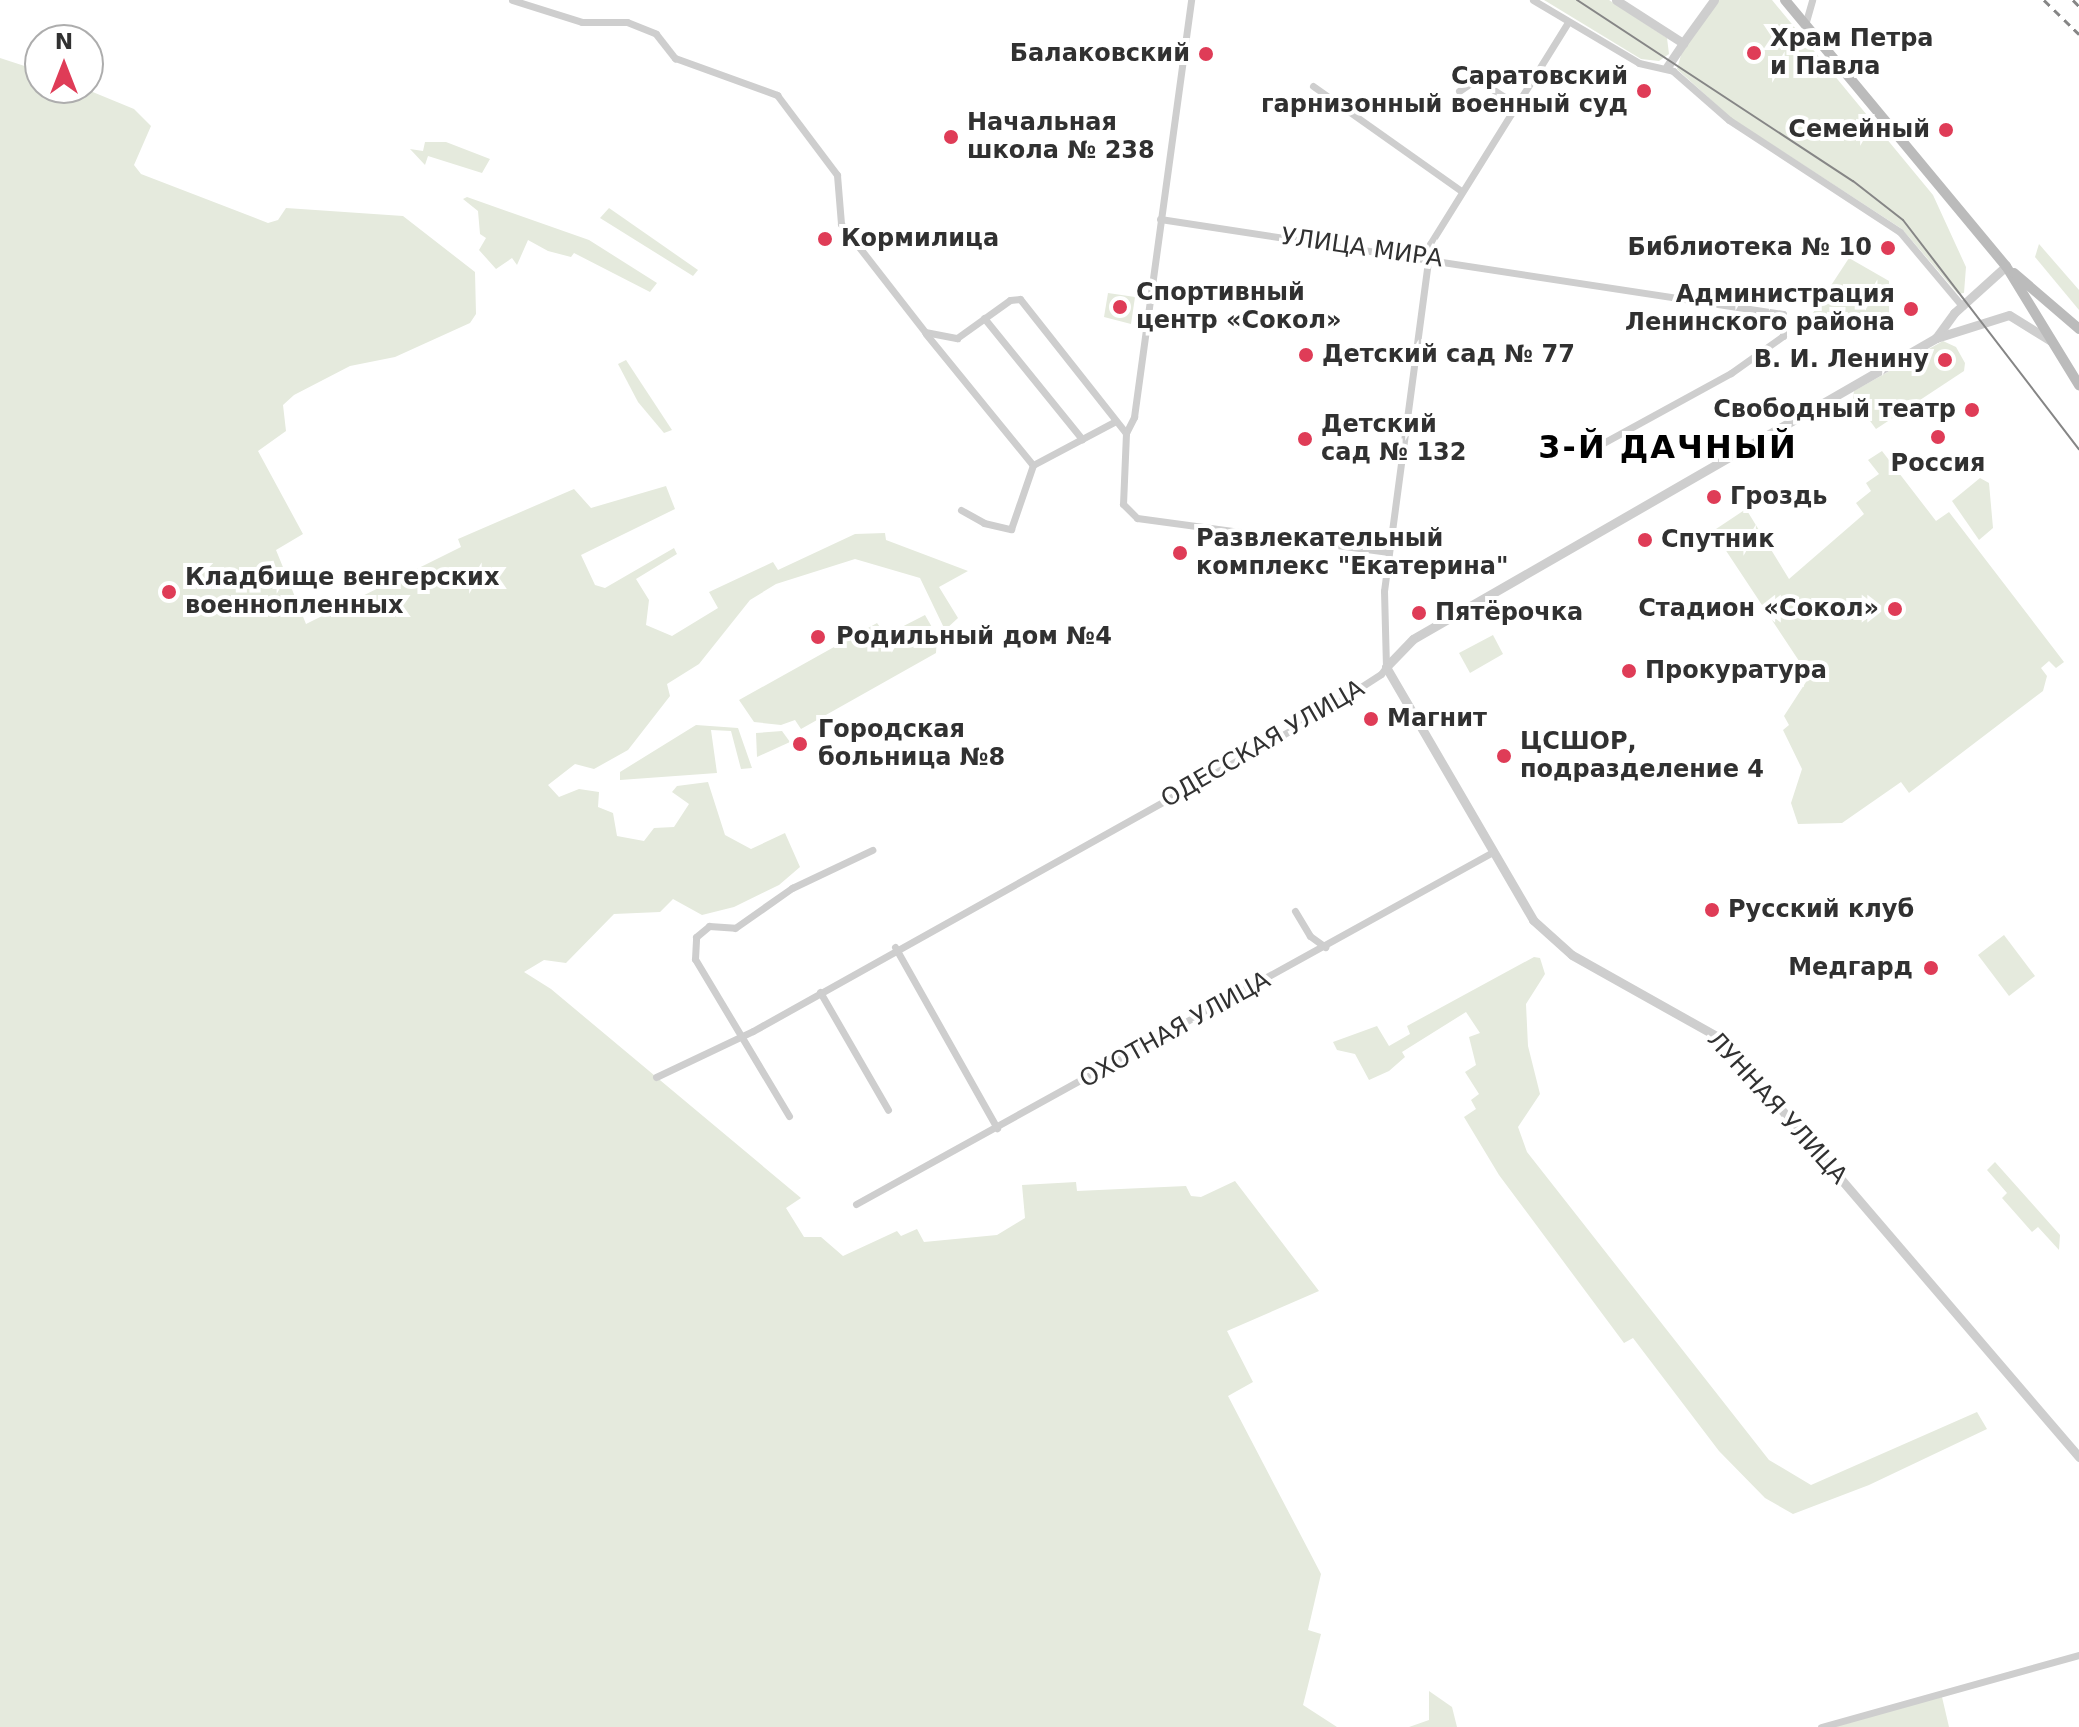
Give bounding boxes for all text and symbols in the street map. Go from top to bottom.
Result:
north arrow [24,24,104,104]
place label: Храм Петра и Павла [1770,25,1934,81]
text: N [55,29,73,54]
place label: Балаковский [1010,40,1190,68]
marker: Храм Петра и Павла [1745,44,1763,62]
marker: Балаковский [1197,45,1215,63]
place label: Саратовский гарнизонный военный суд [1261,63,1628,119]
marker: Саратовский гарнизонный военный суд [1635,82,1653,100]
place label: Начальная школа № 238 [967,109,1155,165]
place label: Семейный [1788,116,1930,144]
marker: Семейный [1937,121,1955,139]
marker: Начальная школа № 238 [942,128,960,146]
street label: УЛИЦА МИРА [1279,222,1445,274]
place label: Кормилица [841,225,999,253]
marker: Кормилица [816,230,834,248]
place label: Библиотека № 10 [1628,234,1872,262]
marker: Библиотека № 10 [1879,239,1897,257]
place label: Спортивный центр «Сокол» [1136,279,1342,335]
place label: Администрация Ленинского района [1625,281,1895,337]
marker: Спортивный центр «Сокол» [1111,298,1129,316]
marker: Администрация Ленинского района [1902,300,1920,318]
place label: Детский сад № 77 [1322,341,1575,369]
marker: Детский сад № 77 [1297,346,1315,364]
place label: В. И. Ленину [1754,346,1929,374]
marker: В. И. Ленину [1936,351,1954,369]
place label: Свободный театр [1713,396,1956,424]
marker: Свободный театр [1963,401,1981,419]
place label: Детский сад № 132 [1321,411,1466,467]
district label: 3-Й ДАЧНЫЙ [1538,428,1798,466]
marker: Россия [1929,428,1947,446]
marker: Детский сад № 132 [1296,430,1314,448]
place label: Россия [1891,450,1985,478]
place label: Гроздь [1730,483,1827,511]
marker: Гроздь [1705,488,1723,506]
place label: Развлекательный комплекс "Екатерина" [1196,525,1509,581]
place label: Спутник [1661,526,1774,554]
marker: Спутник [1636,531,1654,549]
marker: Развлекательный комплекс "Екатерина" [1171,544,1189,562]
place label: Кладбище венгерских военнопленных [185,564,499,620]
marker: Кладбище венгерских военнопленных [160,583,178,601]
place label: Стадион «Сокол» [1638,595,1879,623]
place label: Пятёрочка [1435,599,1583,627]
marker: Стадион «Сокол» [1886,600,1904,618]
marker: Пятёрочка [1410,604,1428,622]
place label: Родильный дом №4 [836,623,1112,651]
marker: Родильный дом №4 [807,626,829,648]
place label: Прокуратура [1645,657,1827,685]
marker: Прокуратура [1620,662,1638,680]
street label: ОДЕССКАЯ УЛИЦА [1156,674,1370,814]
place label: Магнит [1387,705,1487,733]
marker: Магнит [1362,710,1380,728]
place label: Городская больница №8 [818,716,1005,772]
place label: ЦСШОР, подразделение 4 [1520,728,1764,784]
marker: Городская больница №8 [789,733,811,755]
marker: ЦСШОР, подразделение 4 [1495,747,1513,765]
place label: Русский клуб [1728,896,1914,924]
marker: Русский клуб [1703,901,1721,919]
place label: Медгард [1788,954,1913,982]
marker: Медгард [1920,957,1942,979]
street label: ОХОТНАЯ УЛИЦА [1075,966,1275,1094]
street label: ЛУННАЯ УЛИЦА [1701,1026,1853,1190]

